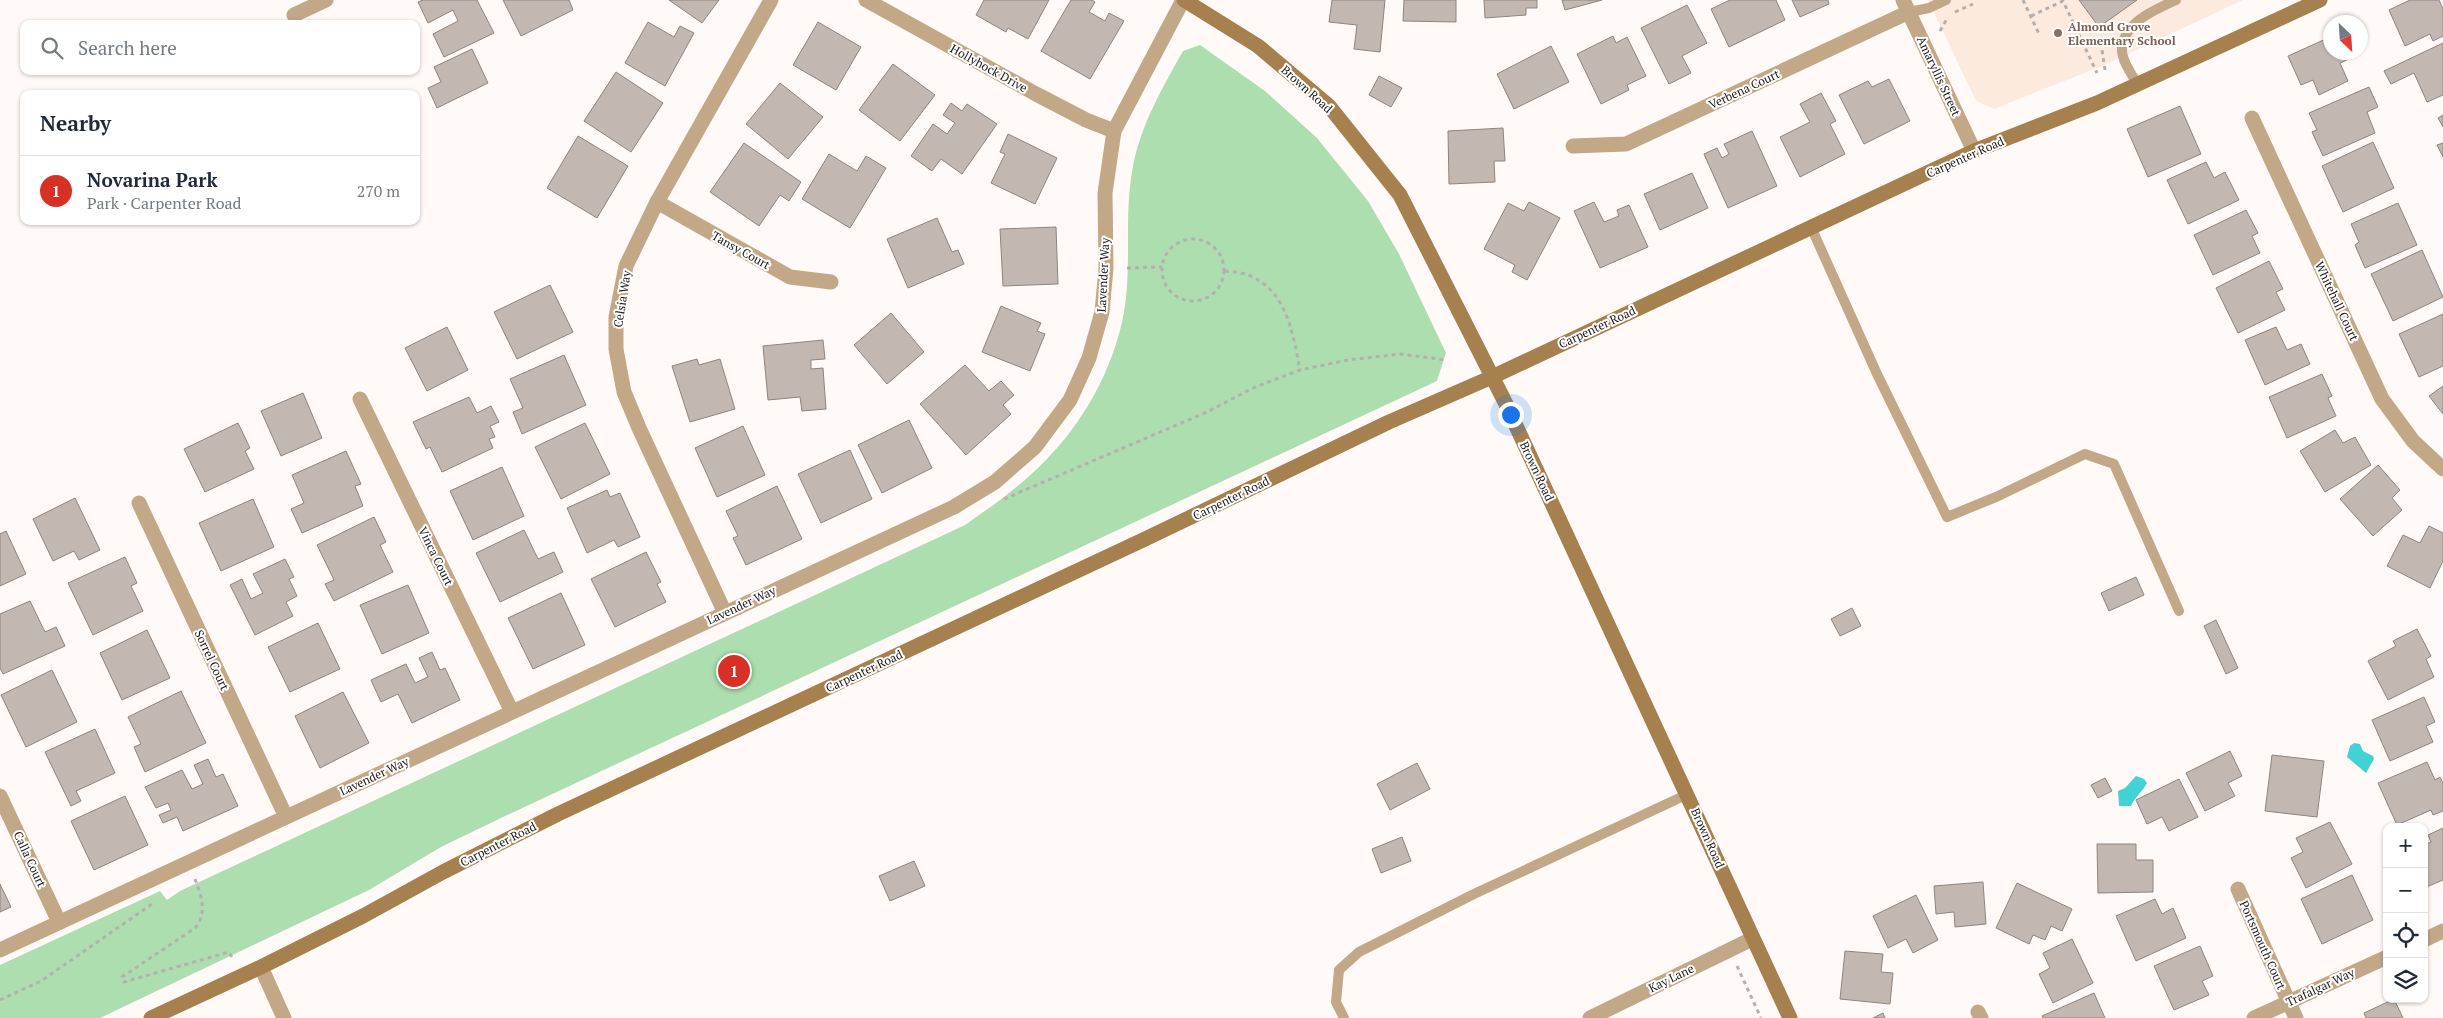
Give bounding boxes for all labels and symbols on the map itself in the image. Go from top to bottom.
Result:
north arrow [2323,15,2368,60]
place label: Almond Grove Elementary School [2068,19,2176,48]
marker: Almond Grove Elementary School [2052,27,2064,39]
street label: Amaryllis Street [1914,34,1964,119]
street label: Hollyhock Drive [948,41,1030,95]
street label: Brown Road [1278,62,1336,116]
street label: Verbena Court [1706,66,1782,112]
street label: Carpenter Road [1924,133,2006,181]
street label: Tansy Court [709,228,773,272]
street label: Lavender Way [1094,236,1112,313]
street label: Whitehall Court [2312,259,2362,343]
street label: Celsia Way [610,269,634,329]
street label: Carpenter Road [1556,302,1638,351]
your location [1498,402,1524,428]
street label: Brown Road [1517,439,1557,503]
street label: Carpenter Road [1190,473,1272,523]
street label: Vinca Court [415,524,457,588]
street label: Lavender Way [704,582,779,628]
street label: Sorrel Court [191,627,233,693]
street label: Carpenter Road [823,646,905,695]
pin: 1 [718,652,750,690]
street label: Lavender Way [337,753,412,799]
street label: Brown Road [1688,806,1728,871]
street label: Carpenter Road [458,818,539,870]
street label: Calla Court [11,829,50,890]
street label: Portsmouth Court [2237,898,2290,992]
street label: Kay Lane [1646,961,1696,995]
street label: Trafalgar Way [2283,964,2358,1009]

